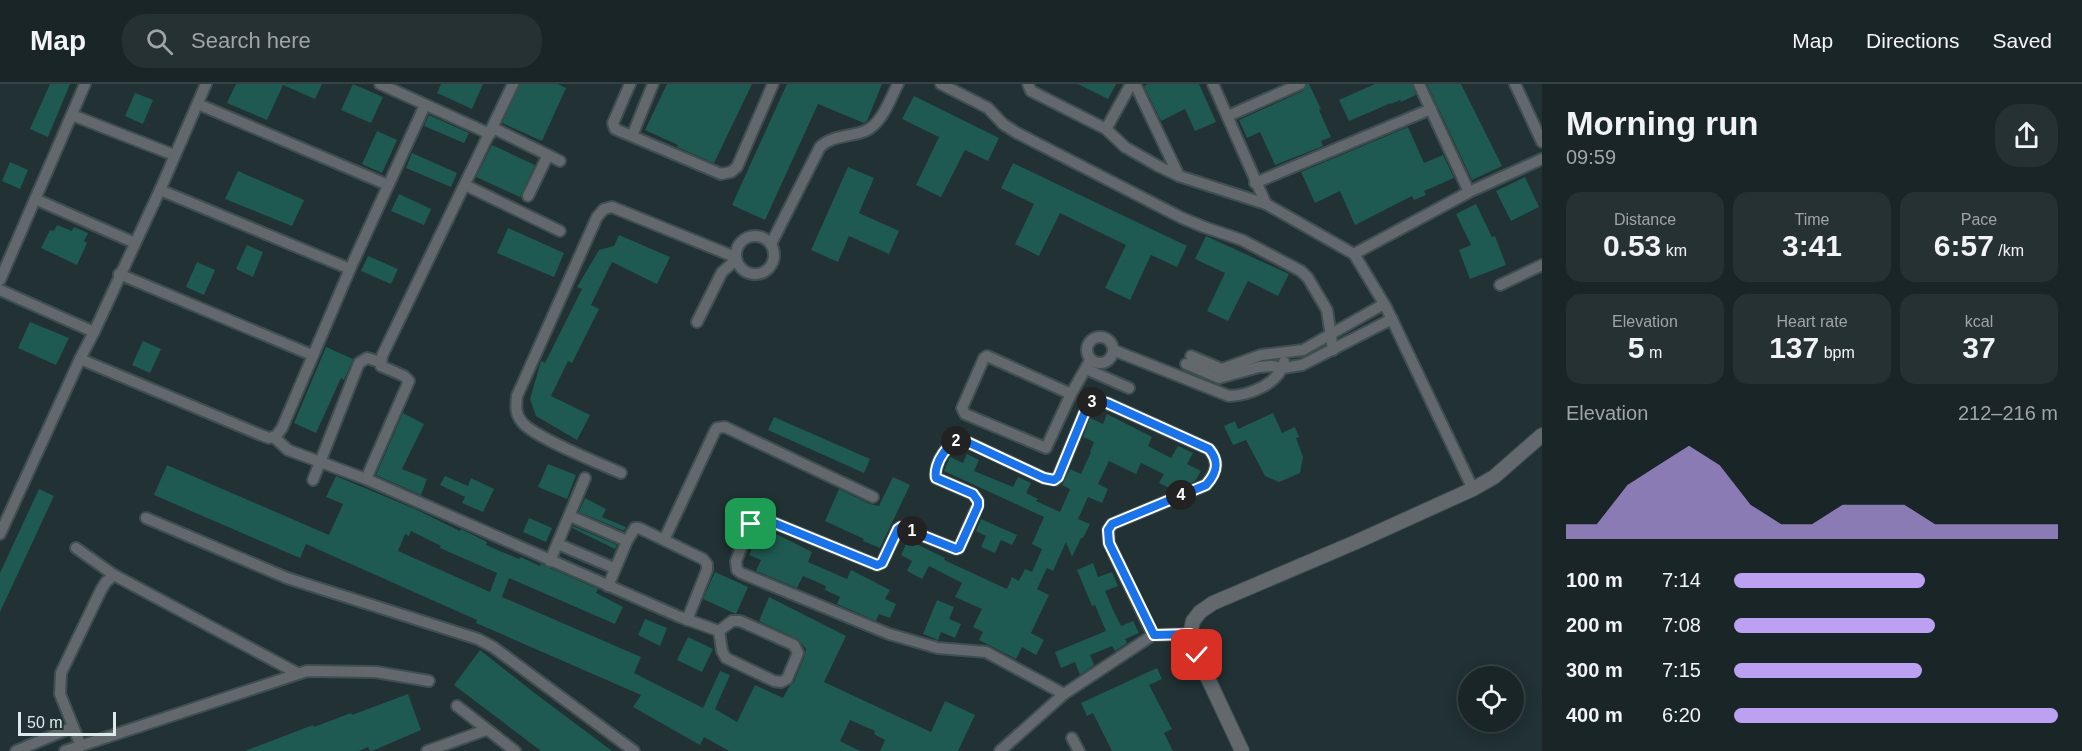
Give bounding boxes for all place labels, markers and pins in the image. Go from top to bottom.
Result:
pin: 3 [1077,387,1107,417]
pin: 2 [941,426,971,456]
pin: 4 [1166,480,1196,510]
pin [725,498,776,549]
pin: 1 [897,516,927,546]
pin [1171,629,1222,680]

